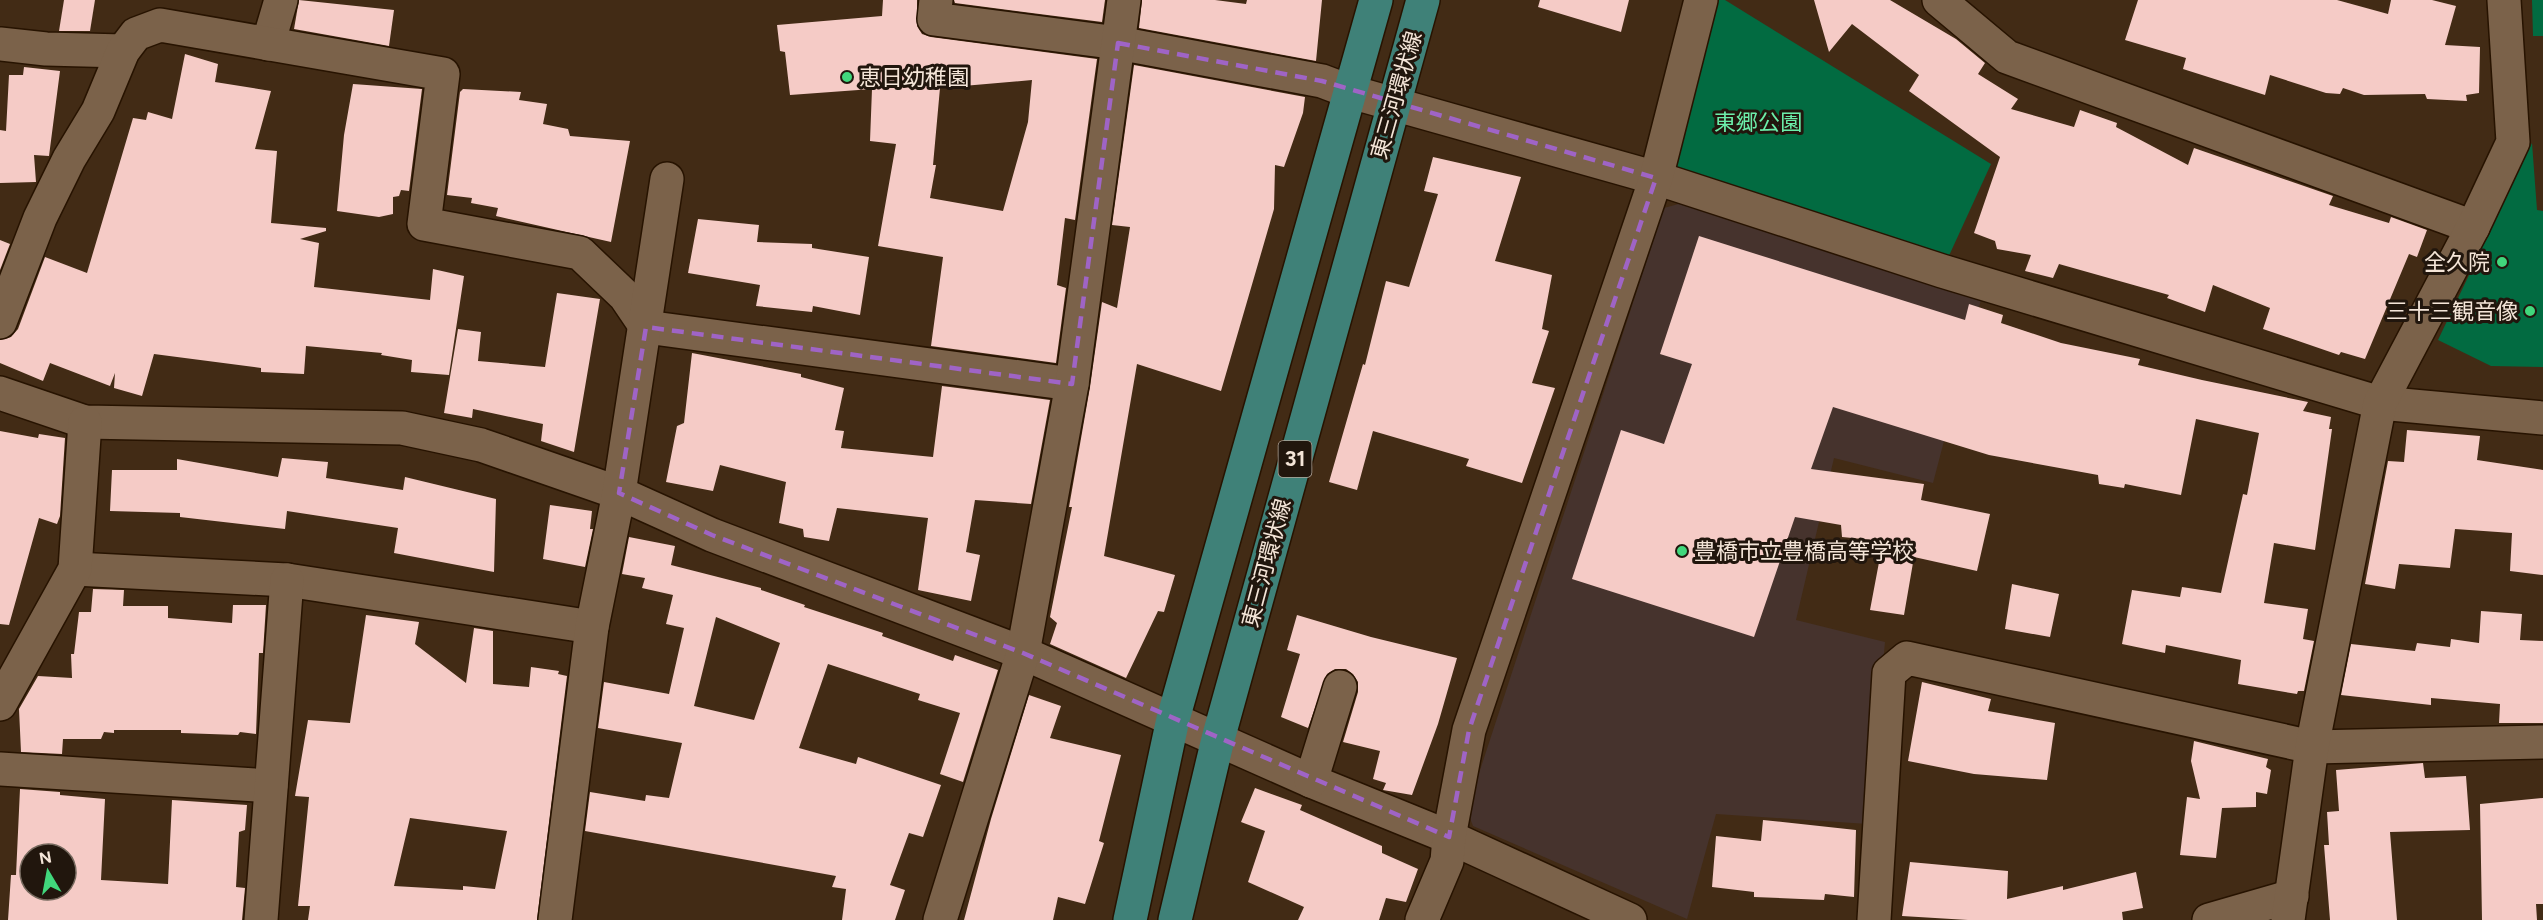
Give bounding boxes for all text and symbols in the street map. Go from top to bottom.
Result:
street label: 東三河環状線 [1365,28,1428,162]
place label: 恵日幼稚園 [859,64,969,91]
marker: 恵日幼稚園 [840,70,854,84]
park label: 東郷公園 [1714,109,1802,136]
place label: 全久院 [2424,249,2490,276]
marker: 全久院 [2495,255,2509,269]
place label: 三十三観音像 [2386,298,2518,325]
marker: 三十三観音像 [2523,304,2537,318]
road number: 31 [1278,441,1312,477]
street label: 東三河環状線 [1236,496,1297,630]
place label: 豊橋市立豊橋高等学校 [1694,538,1914,565]
marker: 豊橋市立豊橋高等学校 [1675,544,1689,558]
north arrow [18,842,78,902]
text: N [38,847,53,868]

